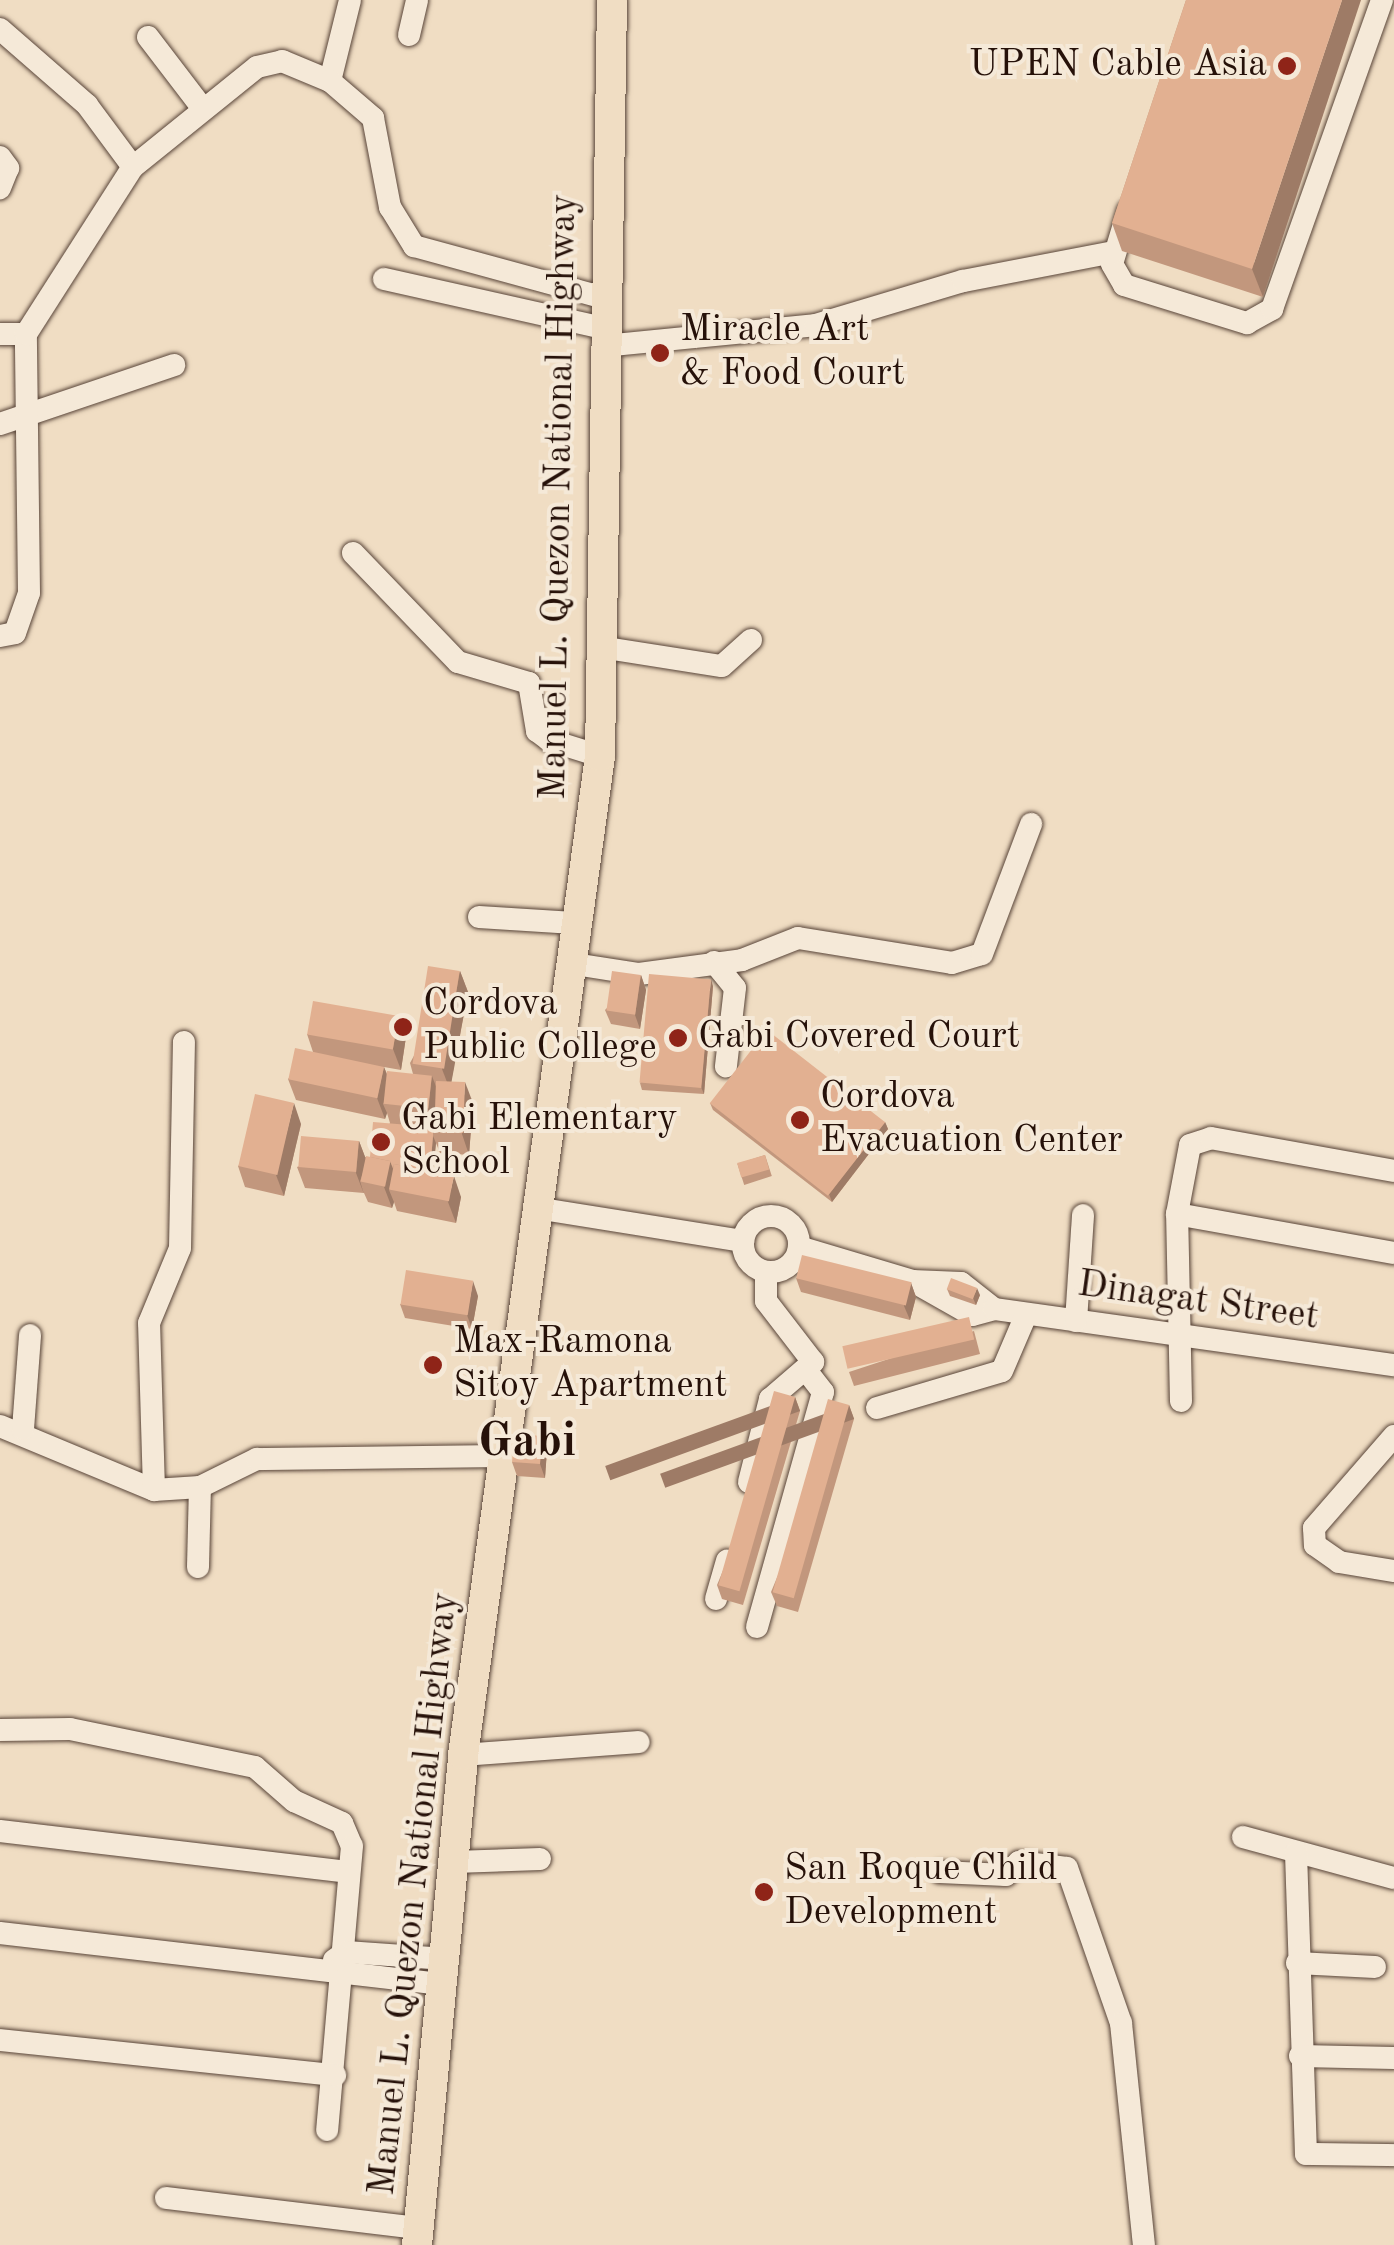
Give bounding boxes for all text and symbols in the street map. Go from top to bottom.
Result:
place label: UPEN Cable Asia [969,43,1267,89]
marker: UPEN Cable Asia [1276,55,1298,77]
street label: Manuel L. Quezon National Highway [532,194,588,800]
place label: Miracle Art & Food Court [680,308,905,398]
marker: Miracle Art & Food Court [649,342,671,364]
place label: Cordova Public College [423,982,657,1072]
place label: Gabi Covered Court [698,1015,1020,1061]
marker: Cordova Public College [392,1016,414,1038]
marker: Gabi Covered Court [667,1027,689,1049]
place label: Cordova Evacuation Center [820,1075,1123,1164]
place label: Gabi Elementary School [401,1097,677,1186]
marker: Cordova Evacuation Center [789,1109,811,1131]
marker: Gabi Elementary School [370,1131,392,1153]
street label: Dinagat Street [1074,1263,1322,1341]
place label: Max-Ramona Sitoy Apartment [453,1320,728,1410]
marker: Max-Ramona Sitoy Apartment [422,1354,444,1376]
district label: Gabi [478,1414,576,1472]
street label: Manuel L. Quezon National Highway [361,1590,469,2198]
place label: San Roque Child Development [784,1847,1058,1936]
marker: San Roque Child Development [753,1881,775,1903]

